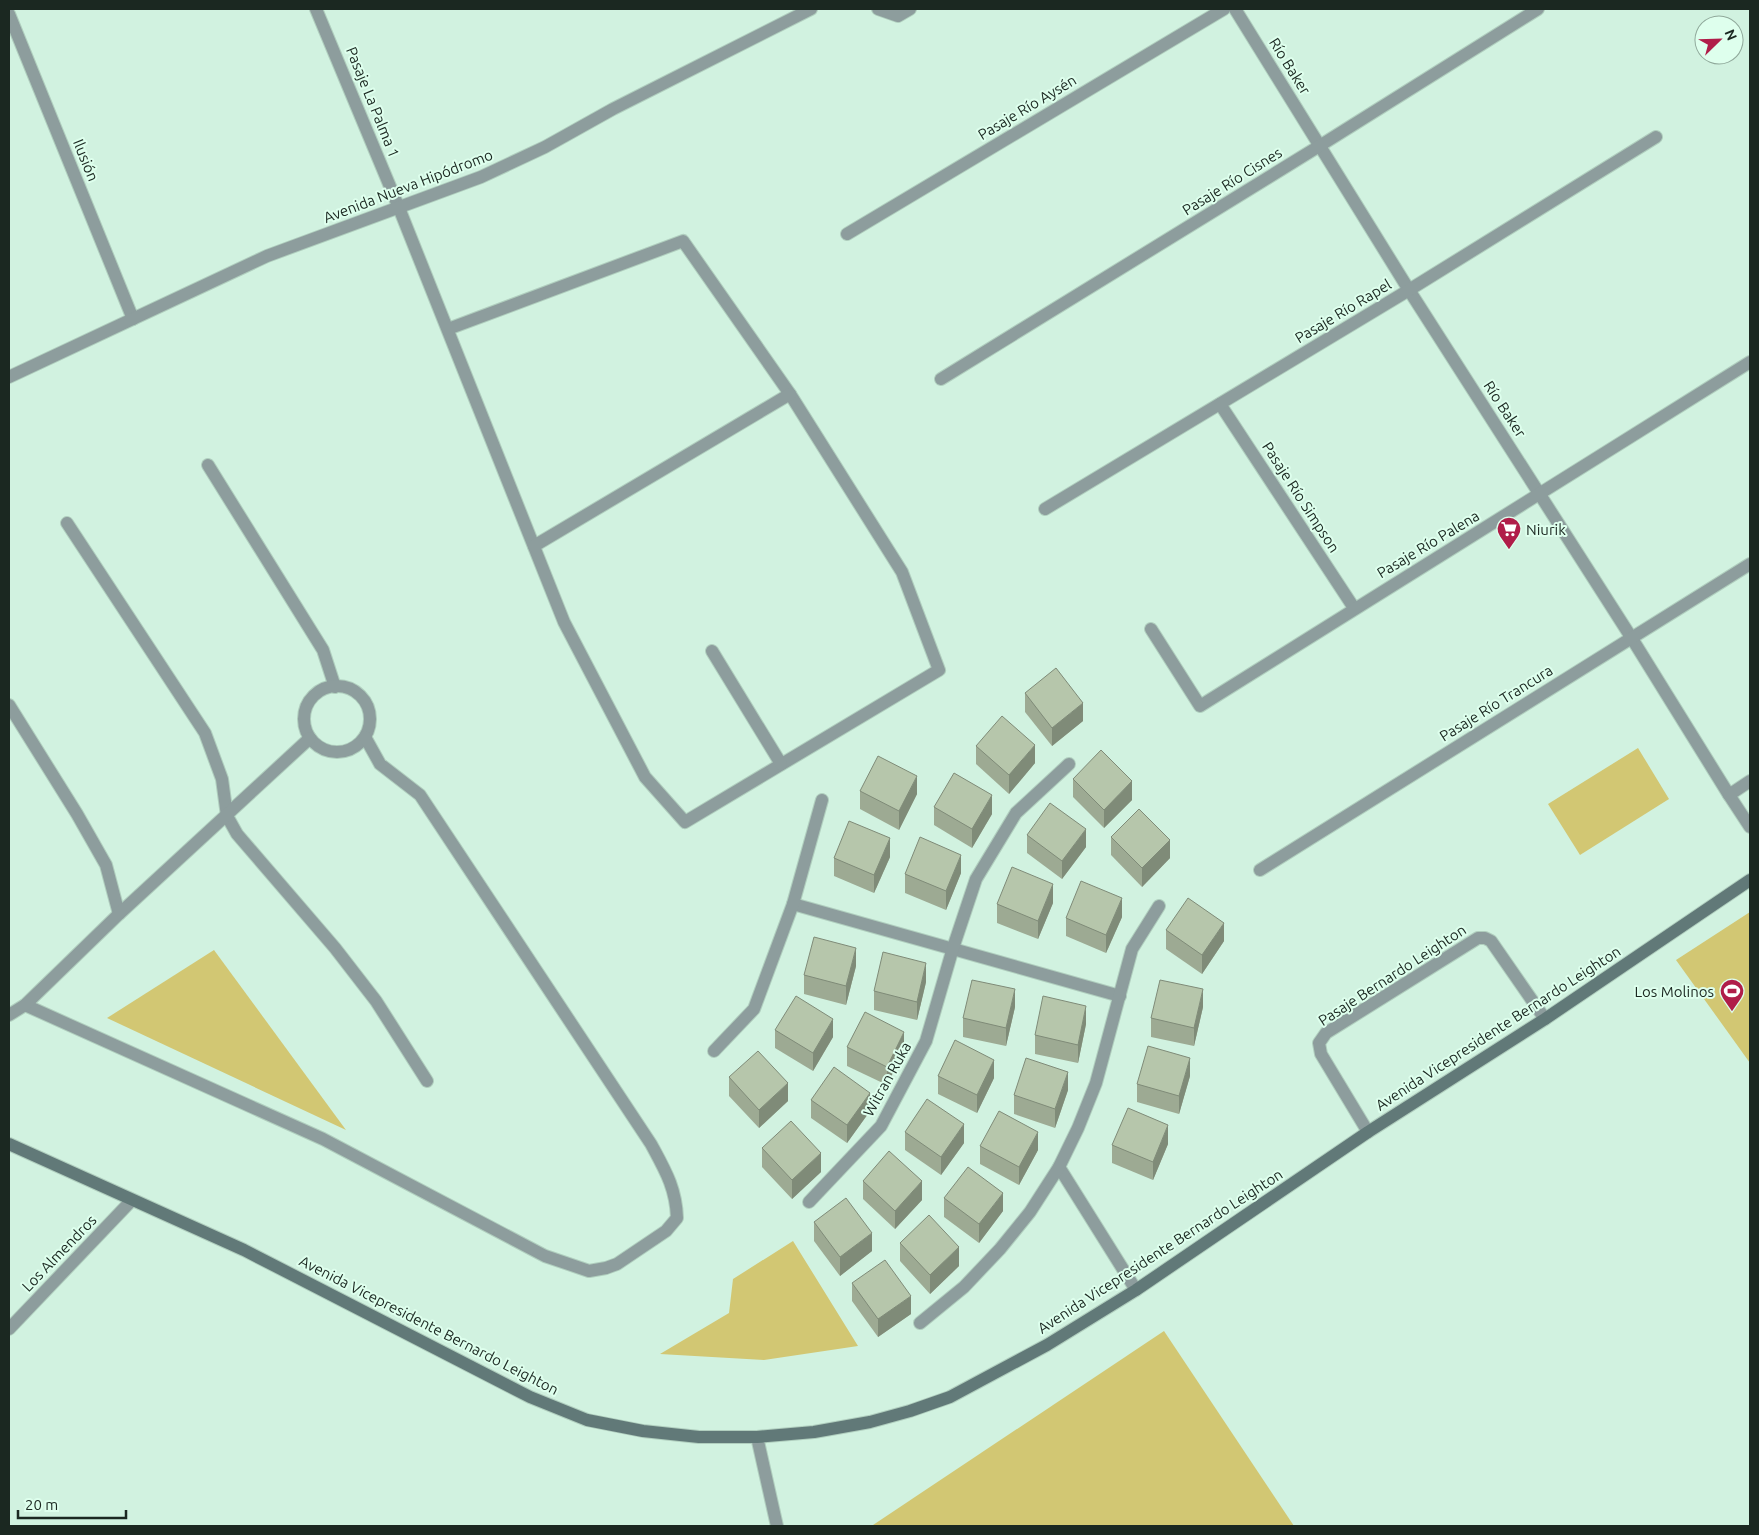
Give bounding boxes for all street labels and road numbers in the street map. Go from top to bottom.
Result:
street label: Río Baker [1266,34,1314,98]
street label: Pasaje La Palma 1 [343,44,403,160]
street label: Pasaje Río Aysén [975,71,1079,143]
street label: Ilusión [70,136,102,184]
street label: Pasaje Río Cisnes [1179,144,1285,218]
street label: Avenida Nueva Hipódromo [321,146,495,226]
street label: Pasaje Río Rapel [1292,276,1394,346]
street label: Río Baker [1481,378,1530,441]
street label: Pasaje Río Simpson [1259,439,1343,555]
street label: Pasaje Río Palena [1374,507,1482,581]
street label: Pasaje Río Trancura [1436,661,1556,745]
street label: Pasaje Bernardo Leighton [1315,921,1469,1029]
street label: Avenida Vicepresidente Bernardo Leighton [1372,942,1624,1114]
street label: Witran Ruka [860,1039,914,1119]
street label: Avenida Vicepresidente Bernardo Leighton [1034,1165,1286,1337]
street label: Los Almendros [18,1211,100,1295]
street label: Avenida Vicepresidente Bernardo Leighton [297,1252,561,1398]

